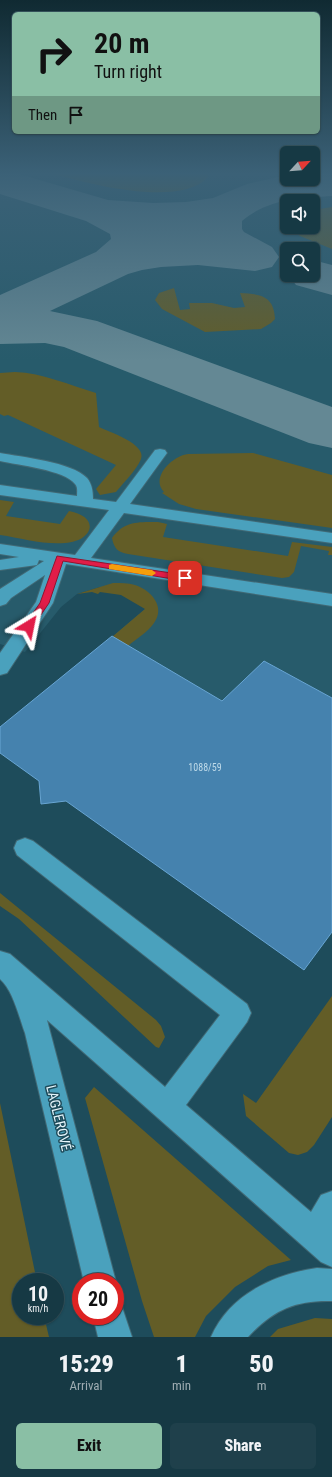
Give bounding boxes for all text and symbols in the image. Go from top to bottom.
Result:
text: 20 m [94,27,150,60]
icon: right [28,28,80,80]
text: Turn right [94,61,162,82]
icon: arrive [65,104,87,126]
text: Then [28,106,57,124]
north arrow [280,146,320,186]
map controls [280,146,320,282]
button: sound [280,194,320,234]
button: search [280,242,320,282]
pin [168,561,202,595]
icon: arrive [174,567,196,589]
position arrow [8,605,50,647]
house number: 1088/59 [188,762,222,773]
street label: LAGLEROVÉ [43,1083,76,1153]
speed limit sign: 20 [72,1273,124,1325]
text: 10 [28,1282,48,1306]
text: km/h [28,1303,48,1314]
text: 15:29 [58,1350,114,1378]
text: 1 [175,1350,188,1378]
text: 50 [249,1350,274,1378]
text: Arrival [69,1378,103,1393]
text: min [172,1378,191,1393]
text: m [257,1378,266,1393]
button: Exit [16,1423,162,1469]
button: Share [170,1423,316,1469]

